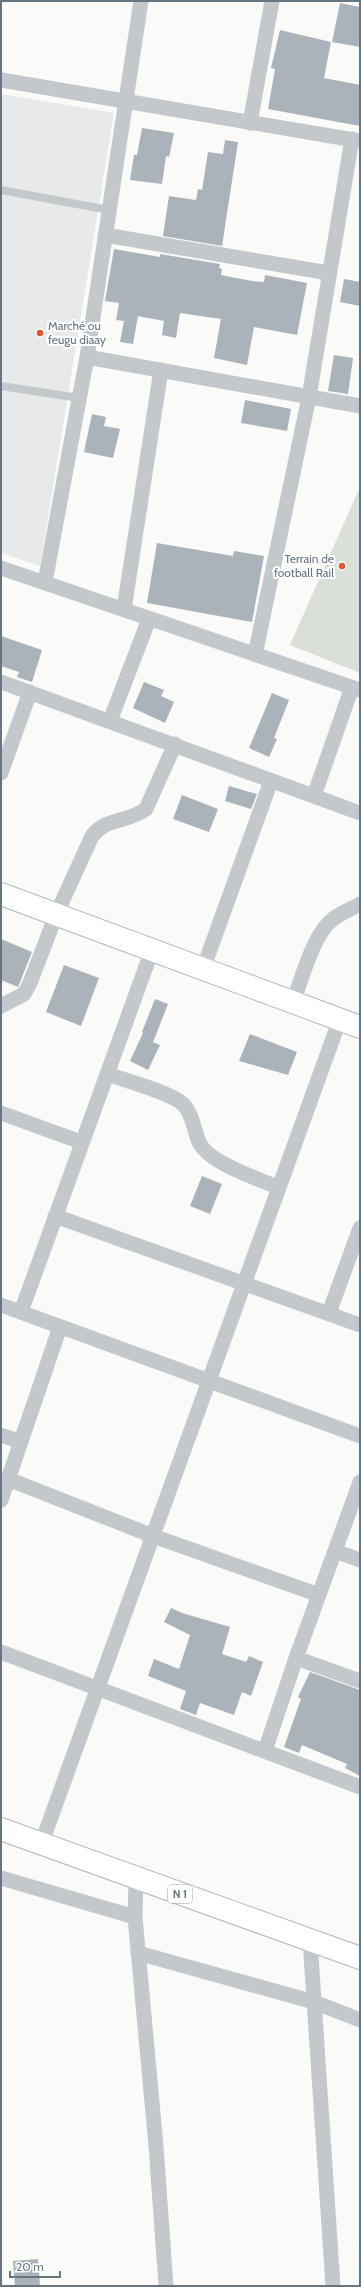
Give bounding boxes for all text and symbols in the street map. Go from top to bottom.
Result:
place label: Marché ou feugu diaay [48,318,106,347]
marker: Marché ou feugu diaay [35,328,45,338]
place label: Terrain de football Rail [274,551,334,580]
marker: Terrain de football Rail [337,561,347,571]
road number: N 1 [168,1885,192,1903]
scale bar [10,2253,60,2279]
text: 20 m [16,2259,44,2274]

